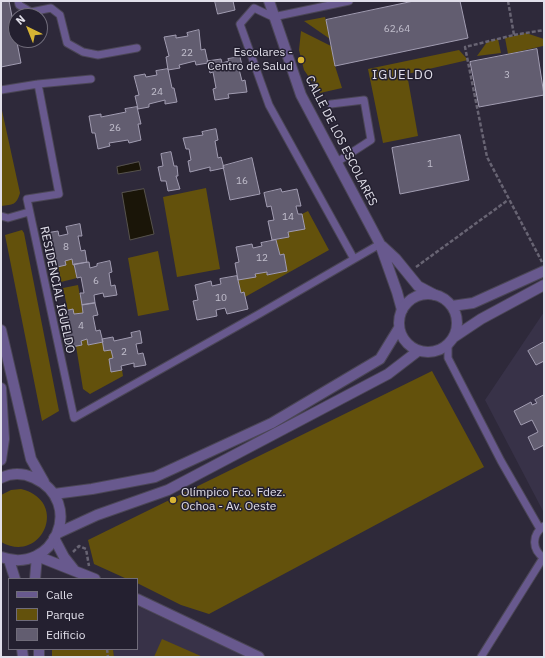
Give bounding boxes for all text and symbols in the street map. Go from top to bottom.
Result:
north arrow [8,8,48,48]
text: N [13,12,28,28]
house number: 62,64 [384,23,410,35]
place label: Escolares - Centro de Salud [207,46,293,74]
house number: 22 [181,47,193,59]
marker: Escolares - Centro de Salud [296,55,306,65]
district label: IGUELDO [372,67,434,83]
house number: 3 [504,69,510,81]
street label: CALLE DE LOS ESCOLARES [302,74,380,208]
house number: 24 [151,86,163,98]
house number: 26 [109,122,121,134]
house number: 1 [427,158,433,170]
house number: 16 [236,175,248,187]
house number: 14 [282,211,294,223]
street label: RESIDENCIAL IGUELDO [36,225,78,355]
house number: 8 [63,241,69,253]
house number: 12 [256,252,268,264]
house number: 6 [93,275,99,287]
house number: 10 [215,292,227,304]
house number: 4 [78,320,84,332]
house number: 2 [121,346,127,358]
place label: Olímpico Fco. Fdez. Ochoa - Av. Oeste [181,486,286,514]
marker: Olímpico Fco. Fdez. Ochoa - Av. Oeste [168,495,178,505]
legend [8,578,138,650]
text: Calle [46,587,73,602]
text: Parque [46,607,84,622]
text: Edificio [46,627,85,642]

